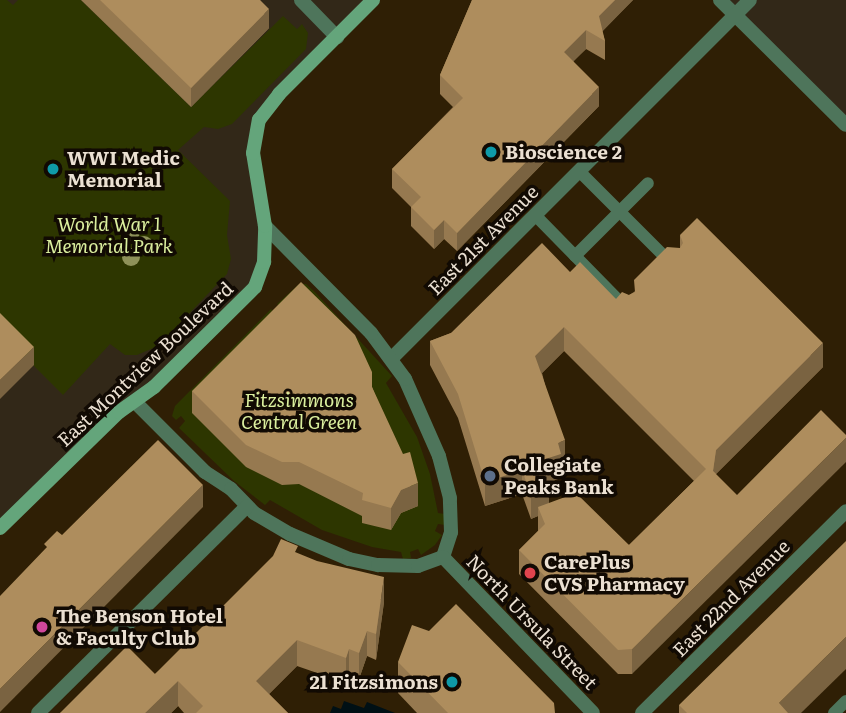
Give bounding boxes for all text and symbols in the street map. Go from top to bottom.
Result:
place label: Bioscience 2 [505,141,622,163]
marker: Bioscience 2 [483,144,499,160]
place label: WWI Medic Memorial [67,147,180,191]
marker: WWI Medic Memorial [45,161,61,177]
street label: East 21st Avenue [423,180,543,300]
park label: World War 1 Memorial Park [45,213,173,257]
street label: East Montview Boulevard [53,277,237,451]
park label: Fitzsimmons Central Green [241,389,357,433]
place label: Collegiate Peaks Bank [504,454,614,498]
marker: Collegiate Peaks Bank [482,468,498,484]
street label: East 22nd Avenue [668,535,794,661]
street label: North Ursula Street [462,550,602,694]
place label: CarePlus CVS Pharmacy [544,551,685,595]
marker: CarePlus CVS Pharmacy [522,565,538,581]
place label: The Benson Hotel & Faculty Club [56,605,223,649]
marker: The Benson Hotel & Faculty Club [34,619,50,635]
place label: 21 Fitzsimons [310,671,438,693]
marker: 21 Fitzsimons [444,674,460,690]

